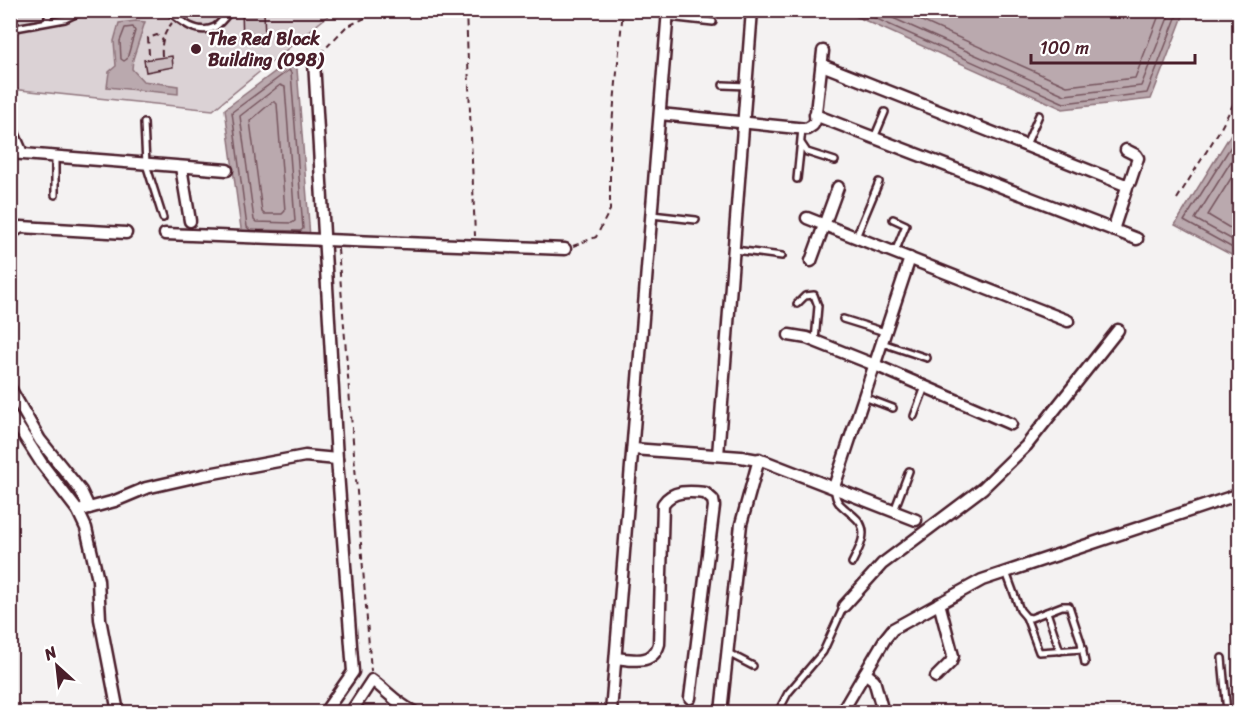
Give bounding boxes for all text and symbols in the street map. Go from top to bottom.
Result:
place label: The Red Block Building (098) [208,23,325,76]
scale bar [1031,27,1194,65]
text: 100 m [1040,32,1089,64]
marker: The Red Block Building (098) [189,42,203,56]
north arrow [27,636,87,696]
text: N [38,637,63,669]

